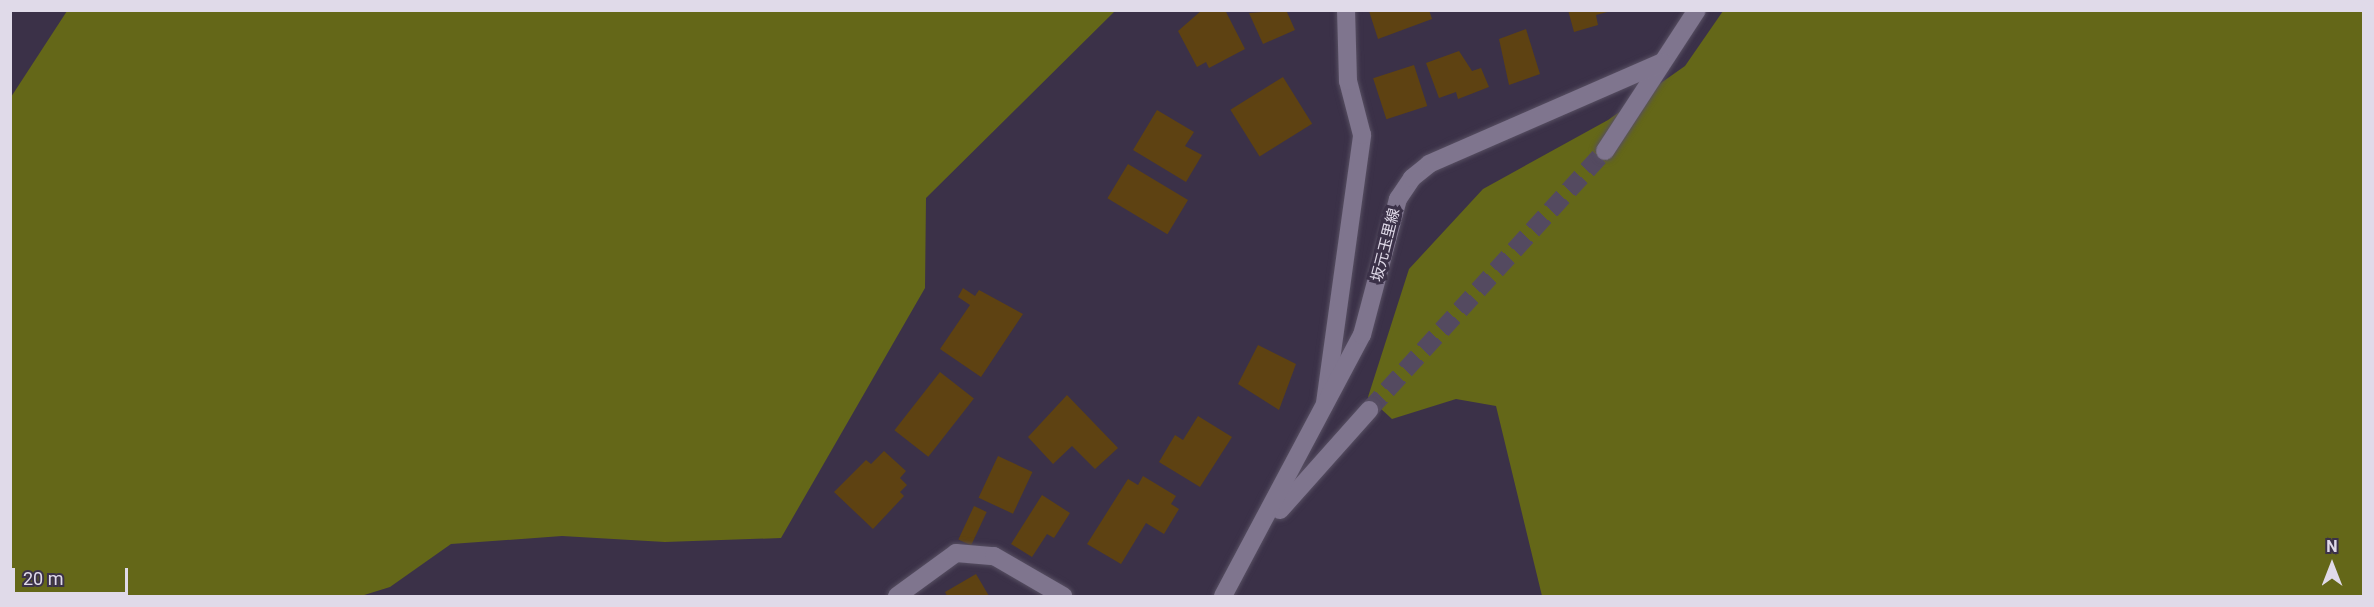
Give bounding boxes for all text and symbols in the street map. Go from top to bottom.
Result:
street label: 坂元玉里線 [1368,206,1404,284]
north arrow [2302,535,2362,595]
text: N [2326,537,2338,556]
scale bar [15,556,130,594]
text: 20 m [23,568,63,589]

